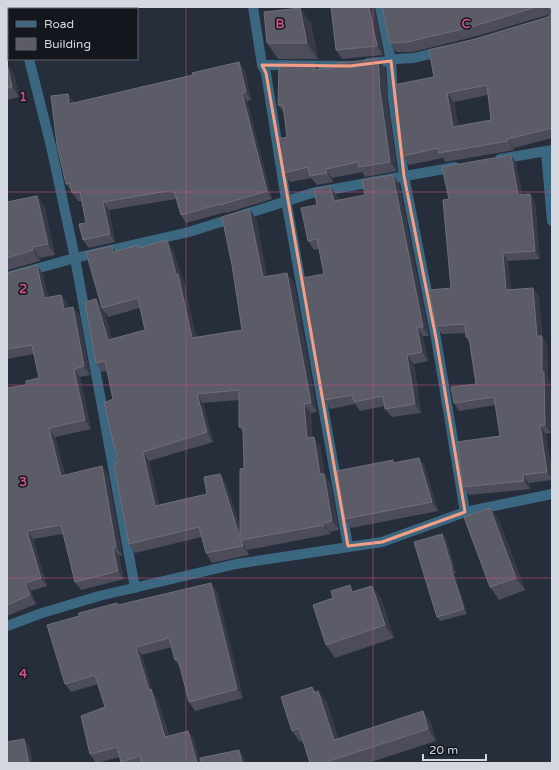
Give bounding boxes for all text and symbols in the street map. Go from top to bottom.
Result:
legend [8,8,138,60]
text: B [275,16,285,32]
text: C [461,16,471,32]
text: Road [44,17,74,31]
text: Building [44,37,91,51]
text: 1 [19,89,27,105]
text: 2 [19,281,27,297]
text: 3 [19,474,27,490]
text: 4 [19,666,28,682]
scale bar [423,736,486,762]
text: 20 m [429,743,458,757]

